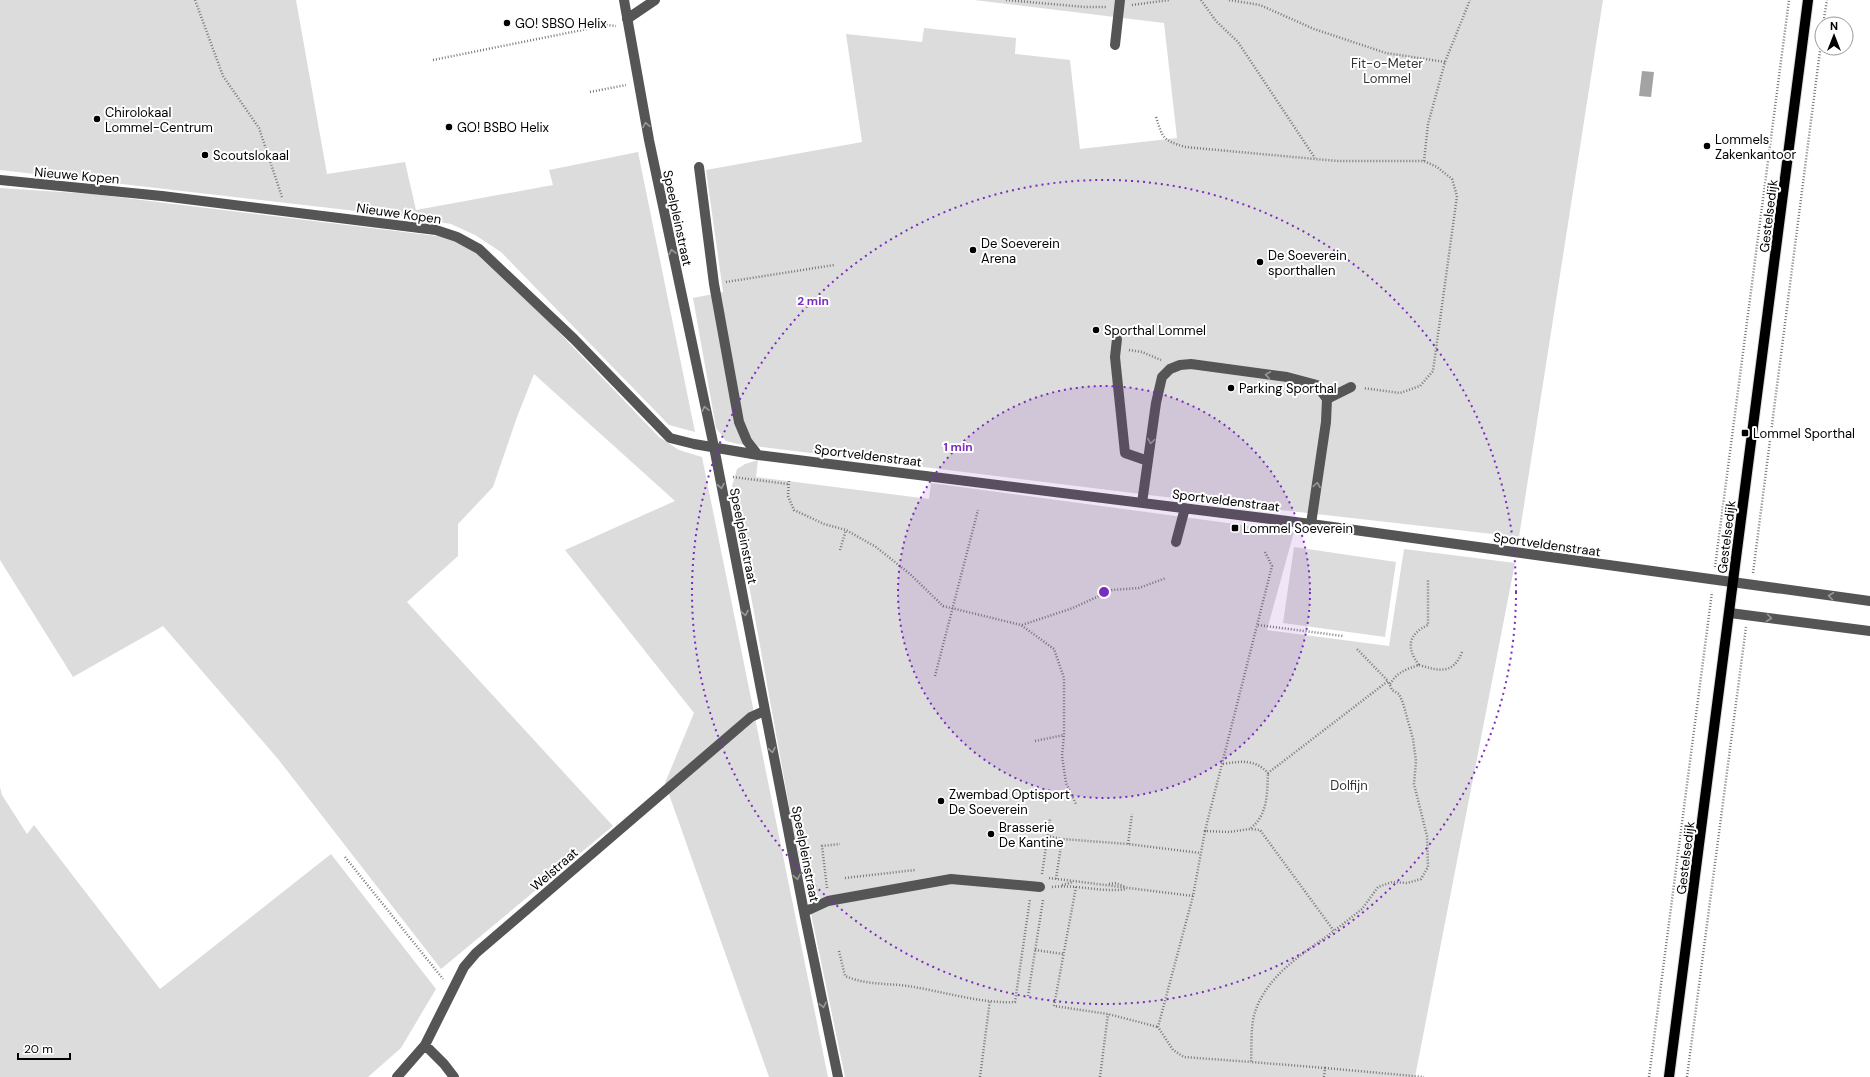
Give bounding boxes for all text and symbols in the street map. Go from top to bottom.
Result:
place label: GO! SBSO Helix [515,15,607,32]
north arrow [1814,16,1854,56]
marker: GO! SBSO Helix [502,18,512,28]
text: N [1830,19,1838,33]
park label: Fit-o-Meter Lommel [1351,55,1423,87]
place label: Chirolokaal Lommel-Centrum [105,104,213,136]
marker: Chirolokaal Lommel-Centrum [92,114,102,124]
place label: GO! BSBO Helix [457,119,550,136]
one-way arrow [642,121,651,128]
marker: GO! BSBO Helix [444,122,454,132]
place label: Lommels Zakenkantoor [1715,131,1796,163]
marker: Lommels Zakenkantoor [1702,141,1712,151]
place label: Scoutslokaal [213,147,289,164]
marker: Scoutslokaal [200,150,210,160]
street label: Nieuwe Kopen [34,163,120,188]
street label: Speelpleinstraat [659,169,696,268]
street label: Gestelsedijk [1756,178,1781,254]
street label: Nieuwe Kopen [356,199,442,228]
place label: De Soeverein Arena [981,235,1060,267]
marker: De Soeverein Arena [968,245,978,255]
place label: De Soeverein sporthallen [1268,247,1347,279]
one-way arrow [668,249,677,255]
marker: De Soeverein sporthallen [1255,257,1265,267]
text: 2 min [797,293,829,309]
place label: Sporthal Lommel [1104,322,1206,339]
marker: Sporthal Lommel [1091,325,1101,335]
one-way arrow [1265,371,1271,380]
place label: Parking Sporthal [1239,380,1337,397]
marker: Parking Sporthal [1226,383,1236,393]
one-way arrow [702,406,710,412]
place label: Lommel Sporthal [1753,425,1855,442]
marker: Lommel Sporthal [1740,428,1750,438]
one-way arrow [1147,438,1156,444]
text: 1 min [943,439,973,455]
street label: Sportveldenstraat [813,440,923,471]
one-way arrow [716,482,725,489]
one-way arrow [1312,482,1321,488]
street label: Sportveldenstraat [1171,485,1281,516]
street label: Speelpleinstraat [726,487,761,586]
street label: Gestelsedijk [1714,499,1739,575]
place label: Lommel Soeverein [1243,520,1353,537]
marker: Lommel Soeverein [1230,523,1240,533]
street label: Sportveldenstraat [1492,529,1602,560]
centre of rings [1097,585,1111,599]
one-way arrow [1828,592,1834,601]
one-way arrow [741,610,749,616]
one-way arrow [1766,613,1772,622]
one-way arrow [767,747,775,753]
park label: Dolfijn [1330,777,1368,794]
place label: Zwembad Optisport De Soeverein [949,786,1070,818]
marker: Zwembad Optisport De Soeverein [936,796,946,806]
street label: Speelpleinstraat [788,805,823,904]
place label: Brasserie De Kantine [999,819,1064,851]
street label: Gestelsedijk [1673,820,1698,896]
marker: Brasserie De Kantine [986,829,996,839]
street label: Welstraat [527,844,582,895]
one-way arrow [792,874,801,880]
one-way arrow [818,1001,826,1008]
scale bar [18,1035,70,1061]
text: 20 m [24,1041,53,1057]

